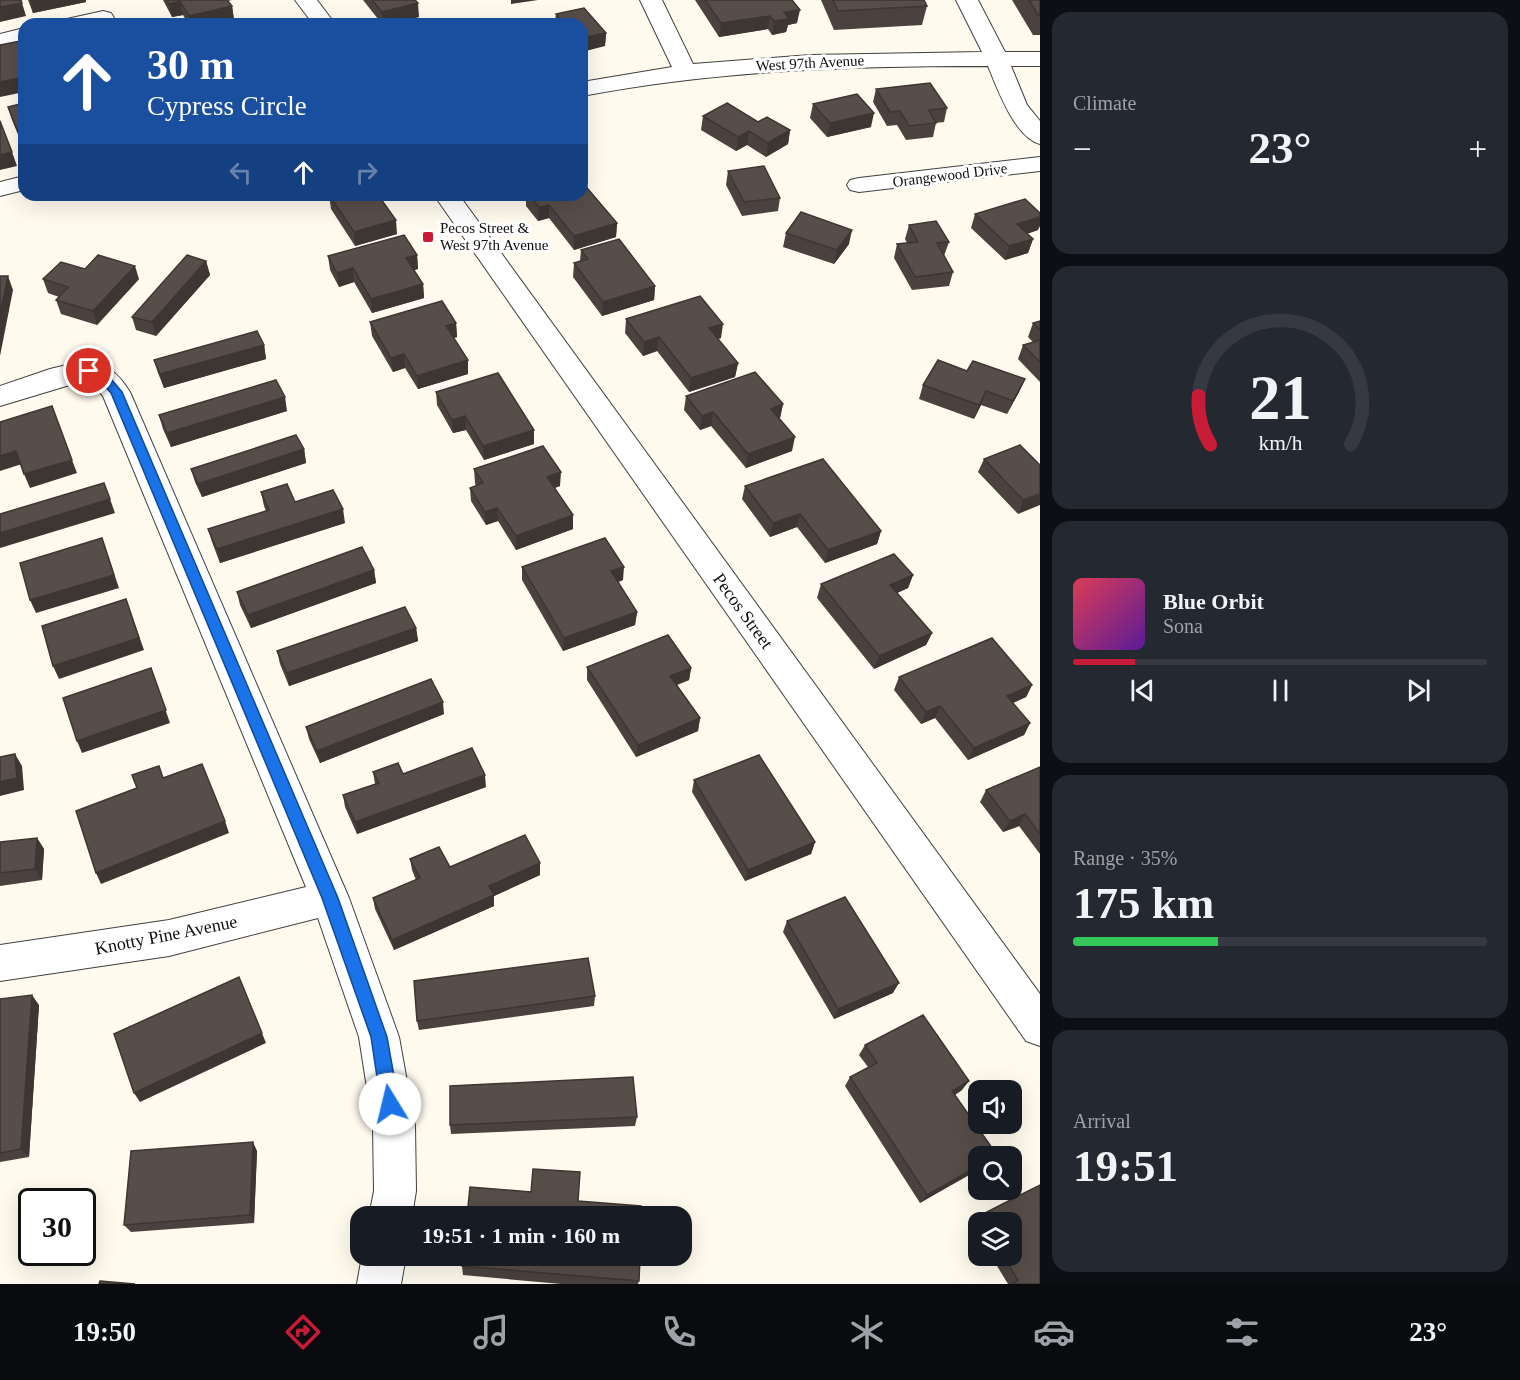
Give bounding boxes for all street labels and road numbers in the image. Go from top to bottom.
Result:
street label: West 97th Avenue [755,52,865,74]
street label: Orangewood Drive [892,160,1009,190]
street label: Pecos Street [709,569,777,653]
street label: Knotty Pine Avenue [93,911,239,959]

